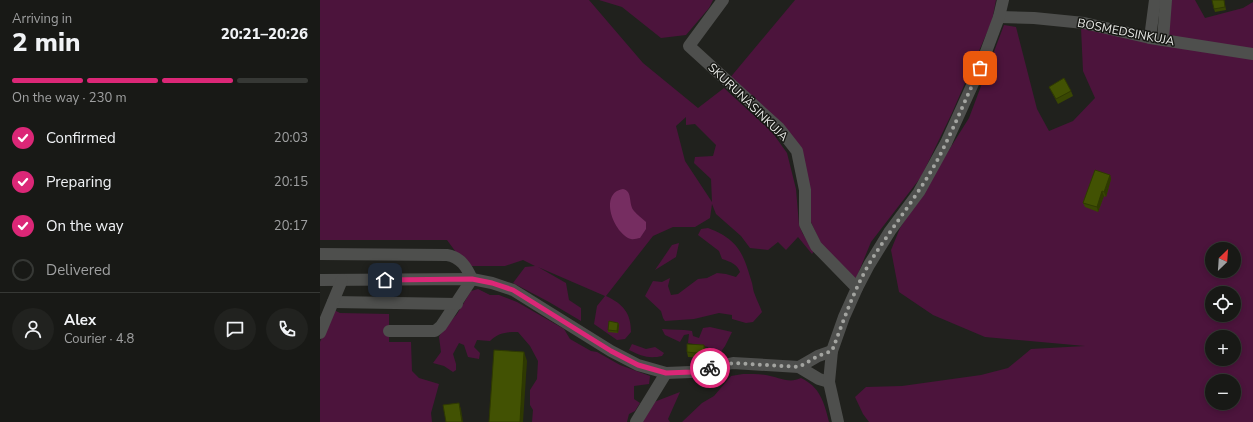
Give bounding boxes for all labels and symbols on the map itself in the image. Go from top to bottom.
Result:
street label: BOSMEDSINKUJA [1076,15,1176,49]
pin [963,51,997,85]
street label: SKURUNÄSINKUJA [704,60,792,145]
north arrow [1205,242,1241,278]
pin [368,263,402,297]
courier [690,348,730,388]

